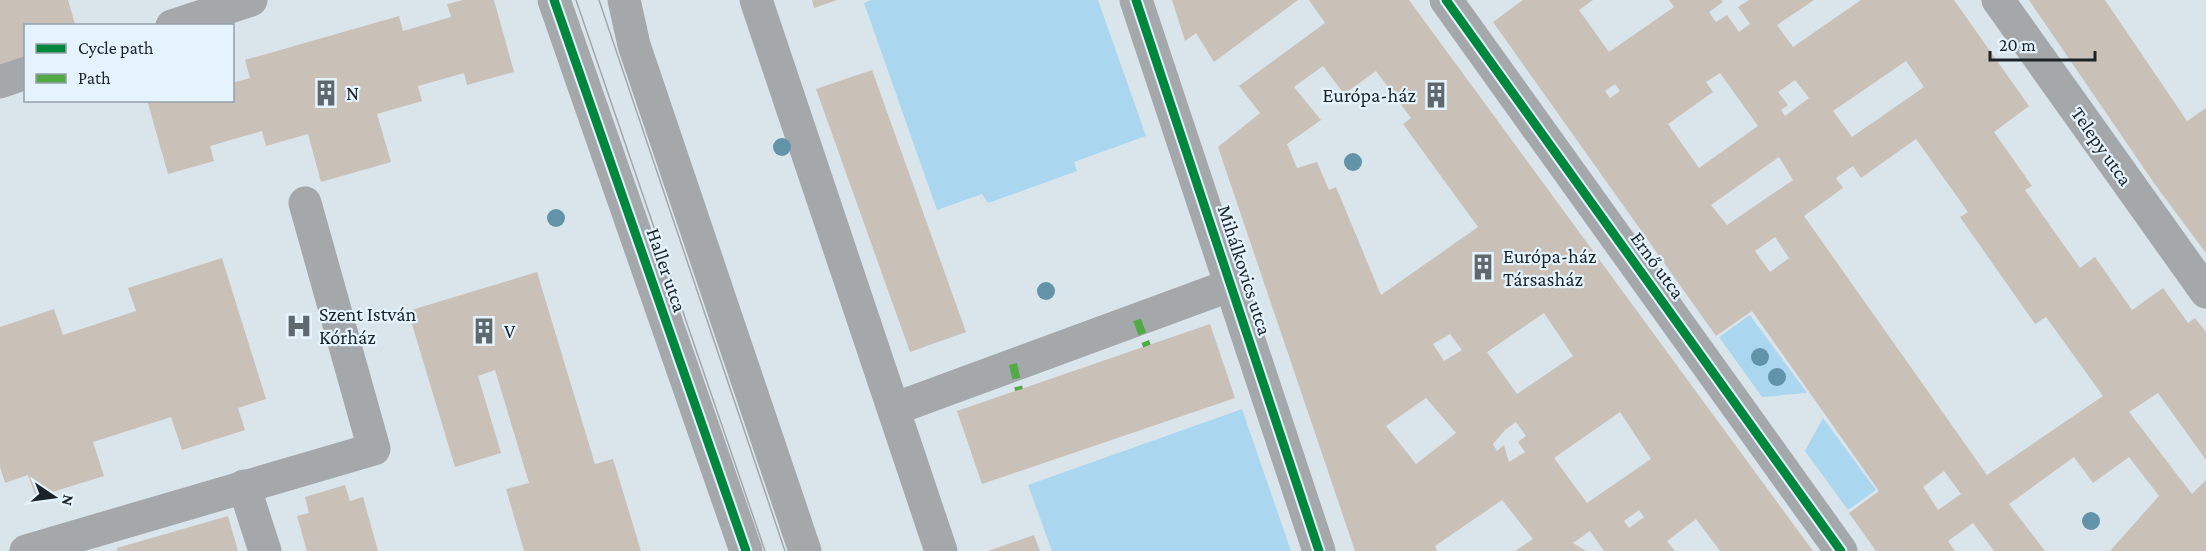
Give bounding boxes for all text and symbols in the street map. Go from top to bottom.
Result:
legend [24,24,234,102]
scale bar [1990,24,2095,62]
text: 20 m [1999,35,2036,55]
text: Cycle path [78,38,154,58]
text: Path [78,68,111,88]
building icon: N [311,78,341,108]
building icon: Európa-ház [1421,80,1451,110]
place label: N [346,82,359,104]
place label: Európa-ház [1323,84,1416,107]
street label: Telepy utca [2066,102,2137,190]
street label: Mihálkovics utca [1214,202,1276,338]
street label: Haller utca [642,225,692,315]
street label: Ernő utca [1626,227,1690,303]
place label: Európa-ház Társasház [1503,245,1596,290]
building icon: Európa-ház Társasház [1468,252,1498,282]
place label: Szent István Kórház [319,303,416,348]
hospital icon: Szent István Kórház [284,311,314,341]
building icon: V [469,316,499,346]
place label: V [504,320,516,342]
north arrow [24,467,84,527]
text: N [59,493,78,508]

